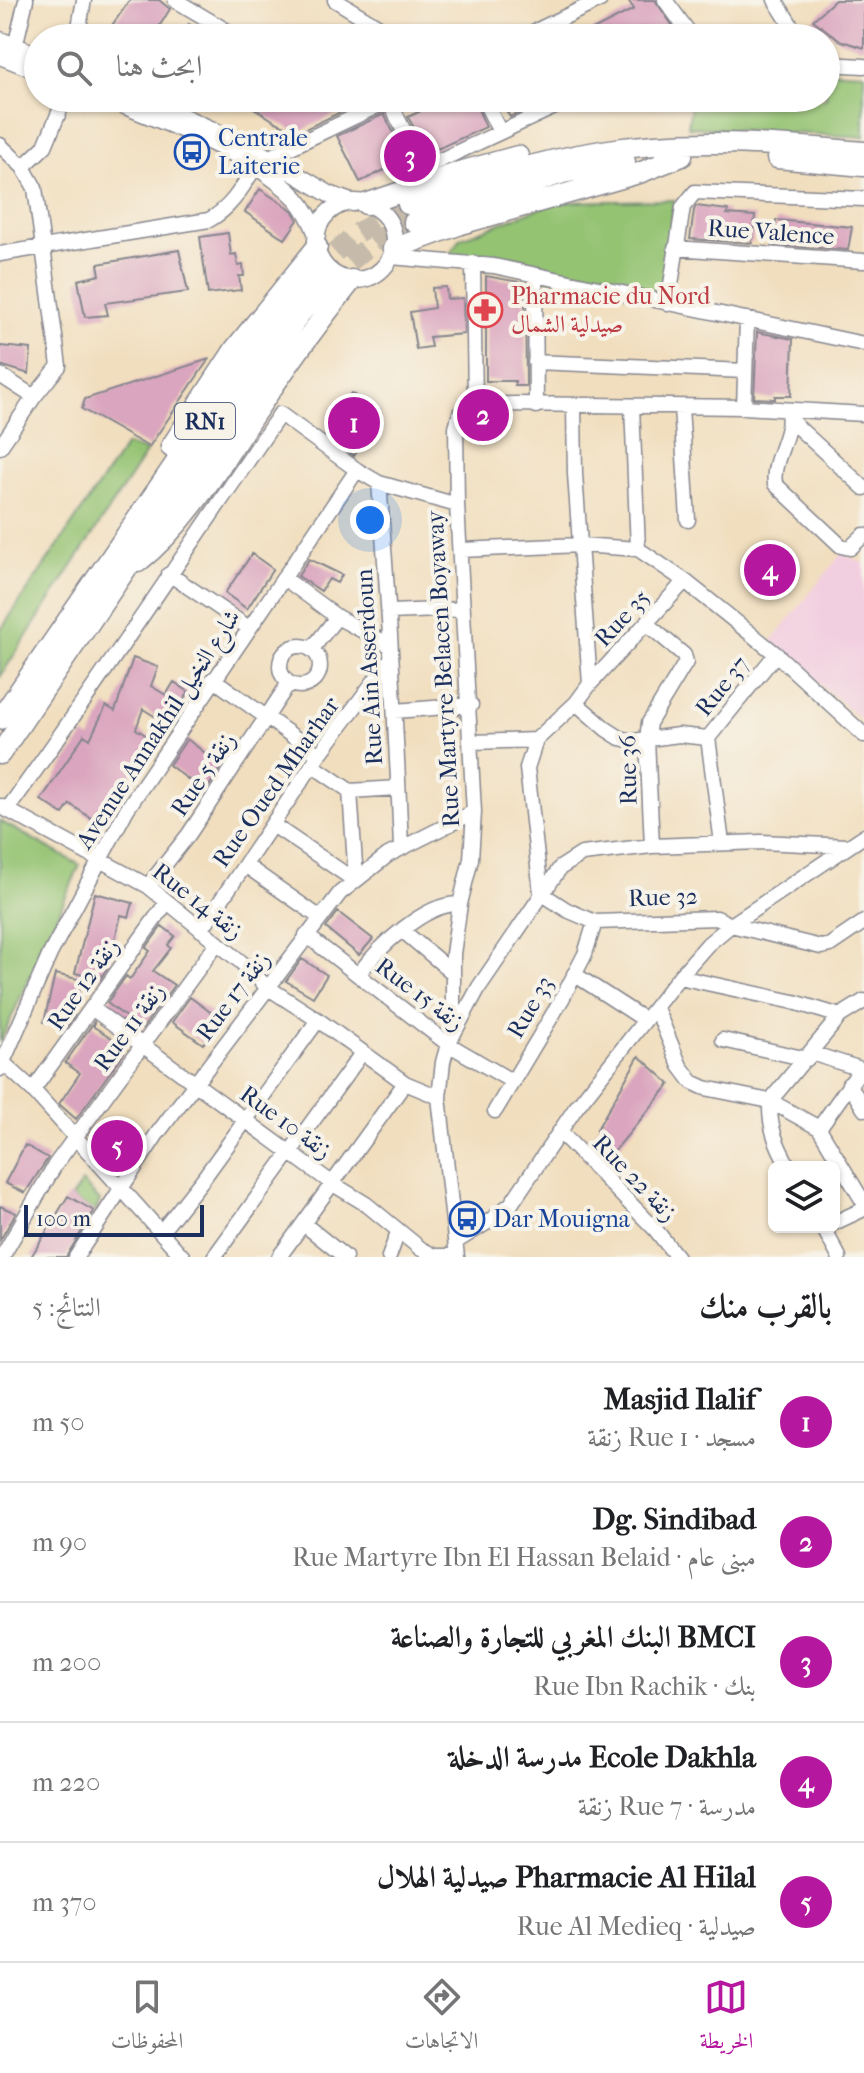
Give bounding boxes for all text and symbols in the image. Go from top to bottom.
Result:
search box [24,24,840,112]
icon: search [52,46,96,90]
text: ابحث هنا [116,49,202,84]
place label: Centrale Laiterie [218,124,308,180]
pin: 3 [384,126,436,186]
bus stop icon: Centrale Laiterie [173,133,211,171]
street label: Rue Valence [707,214,836,250]
place label: Pharmacie du Nord صيدلية الشمال [511,282,711,338]
pharmacy icon: Pharmacie du Nord صيدلية الشمال [466,291,504,329]
pin: 2 [457,385,509,445]
pin: 1 [328,393,380,453]
road number: RN1 [175,403,235,439]
your location [350,500,390,540]
street label: Rue Martyre Belacen Boyaway [421,509,465,828]
pin: 4 [744,540,796,600]
street label: Rue Ain Asserdoun [350,568,388,766]
street label: Rue 35 [589,584,655,652]
street label: Avenue Annakhil شارع النخيل [69,604,251,858]
street label: Rue 37 [689,650,755,722]
street label: Rue Oued Mharhar [207,691,346,873]
street label: Rue 5 زنقة [165,727,241,821]
street label: Rue 36 [613,734,643,805]
street label: Rue 14 زنقة [147,857,249,945]
street label: Rue 32 [628,882,698,912]
street label: Rue 12 زنقة [41,933,125,1035]
street label: Rue 17 زنقة [190,946,276,1046]
street label: Rue 15 زنقة [370,952,470,1036]
street label: Rue 33 [501,971,559,1043]
street label: Rue 11 زنقة [88,977,170,1077]
street label: Rue 10 زنقة [235,1079,337,1165]
pin: 5 [91,1116,143,1176]
street label: Rue 22 زنقة [587,1129,683,1227]
map controls [768,1161,840,1233]
button: layers [768,1161,840,1233]
bus stop icon: Dar Mouigna [448,1200,486,1238]
scale bar [24,1201,204,1237]
place label: Dar Mouigna [493,1205,631,1233]
text: 100 m [36,1206,91,1232]
text: بالقرب منك [699,1286,832,1326]
text: النتائج: 5 [32,1292,101,1323]
text: Masjid Ilalif [604,1382,756,1417]
text: 50 m [32,1407,85,1438]
text: 1 [801,1407,811,1438]
text: مسجد · Rue 1 زنقة [587,1422,756,1453]
text: Dg. Sindibad [592,1502,756,1537]
text: 90 m [32,1527,87,1558]
text: 2 [799,1527,813,1558]
text: مبنى عام · Rue Martyre Ibn El Hassan Belaid [292,1542,756,1573]
text: BMCI البنك المغربي للتجارة والصناعة [391,1620,756,1655]
text: 200 m [32,1647,101,1678]
text: 3 [801,1647,811,1678]
text: بنك · Rue Ibn Rachik [533,1671,756,1702]
text: Ecole Dakhla مدرسة الدخلة [449,1740,756,1775]
text: 220 m [32,1767,100,1798]
text: 4 [798,1767,814,1798]
text: مدرسة · Rue 7 زنقة [578,1791,756,1822]
text: Pharmacie Al Hilal صيدلية الهلال [377,1860,756,1895]
text: 370 m [32,1887,97,1918]
text: 5 [800,1887,812,1918]
text: صيدلية · Rue Al Medieq [517,1911,756,1942]
tab: المحفوظات [111,1975,183,2062]
tab: الاتجاهات [405,1975,478,2062]
tab: الخريطة [700,1975,753,2062]

